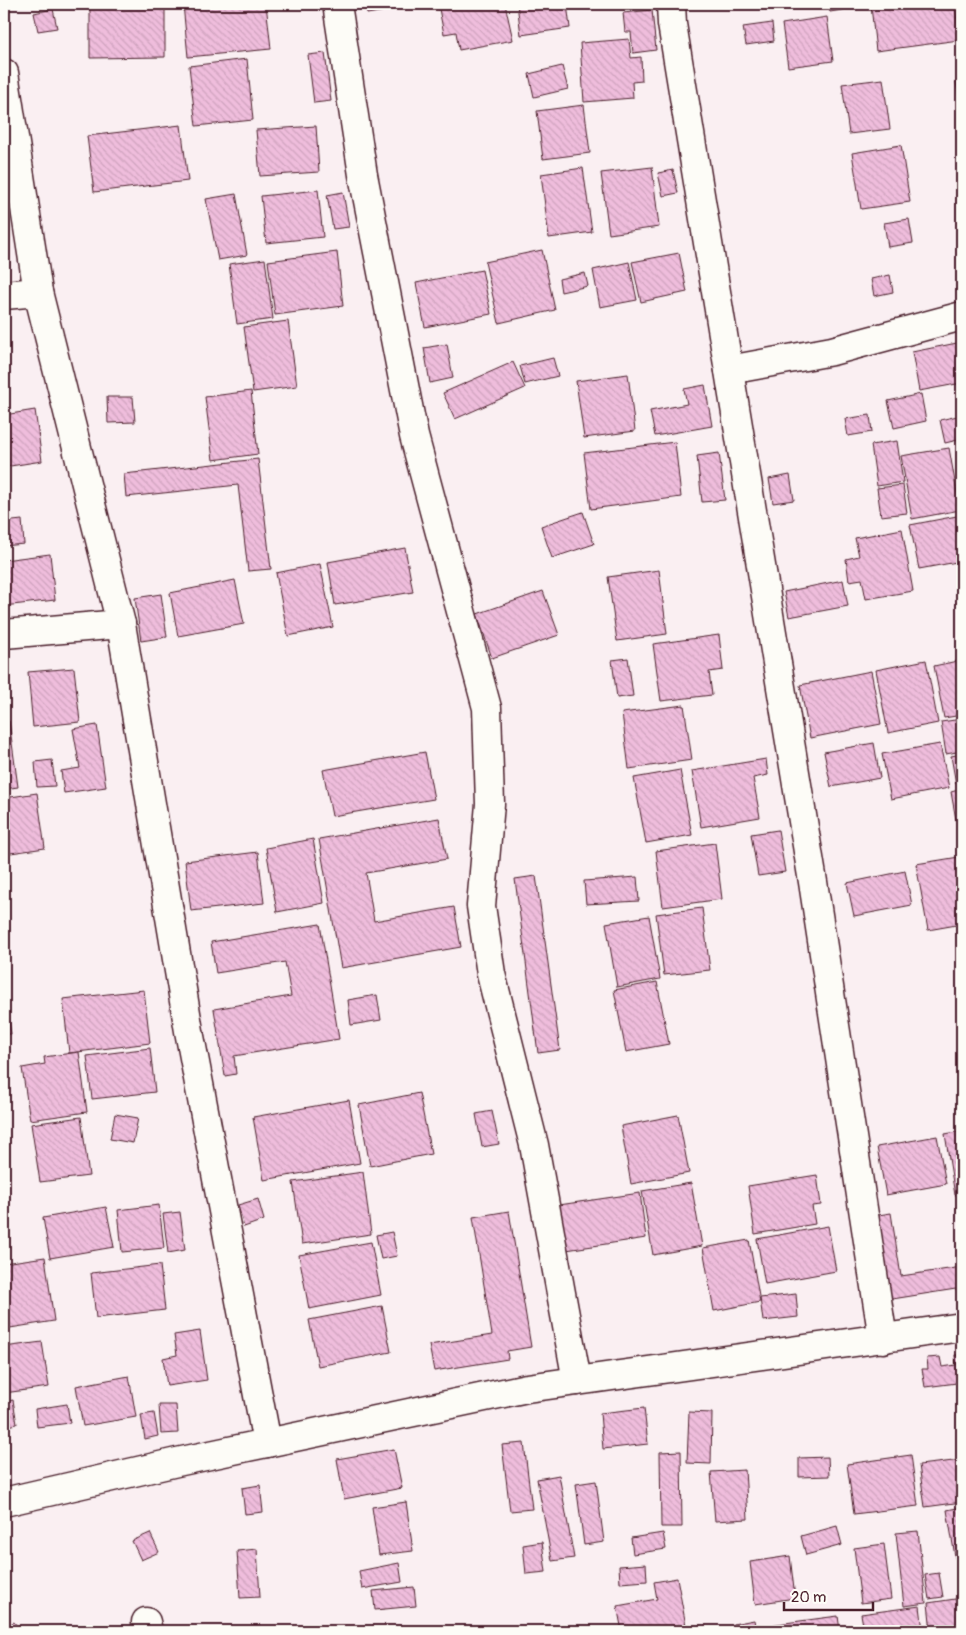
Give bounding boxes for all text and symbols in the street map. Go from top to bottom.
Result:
scale bar [784,1580,872,1612]
text: 20 m [791,1588,826,1607]

